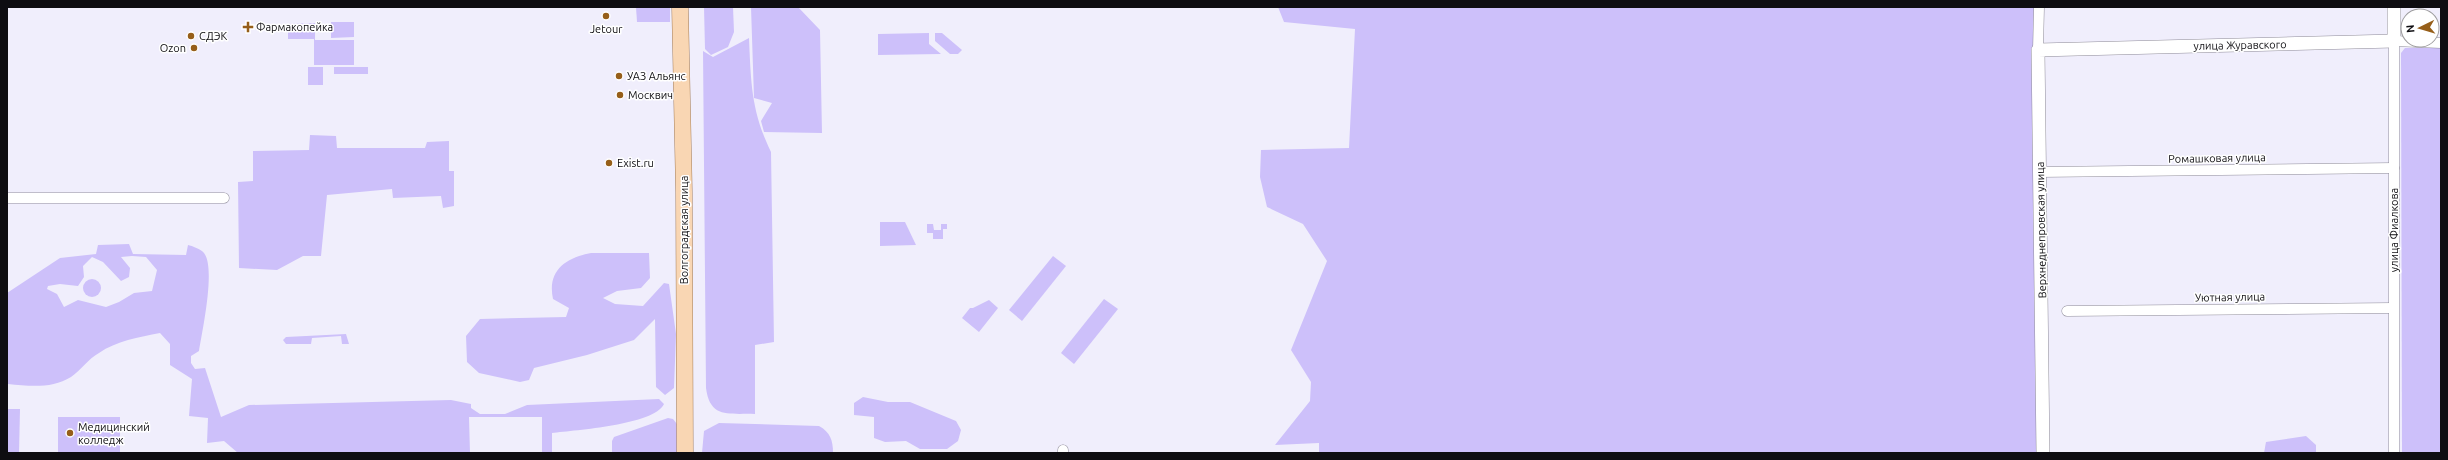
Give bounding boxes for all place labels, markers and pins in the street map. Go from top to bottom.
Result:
marker: Jetour [601,11,611,21]
place label: Фармакопейка [256,21,333,33]
marker: Фармакопейка [243,22,253,32]
place label: Jetour [590,23,623,35]
place label: СДЭК [199,30,227,42]
marker: СДЭК [186,31,196,41]
place label: Ozon [160,42,186,54]
marker: Ozon [189,43,199,53]
place label: УАЗ Альянс [627,70,686,82]
marker: УАЗ Альянс [614,71,624,81]
place label: Москвич [628,89,673,101]
marker: Москвич [615,90,625,100]
place label: Exist.ru [617,157,654,169]
marker: Exist.ru [604,158,614,168]
place label: Медицинский колледж [78,421,150,446]
marker: Медицинский колледж [65,428,75,438]

